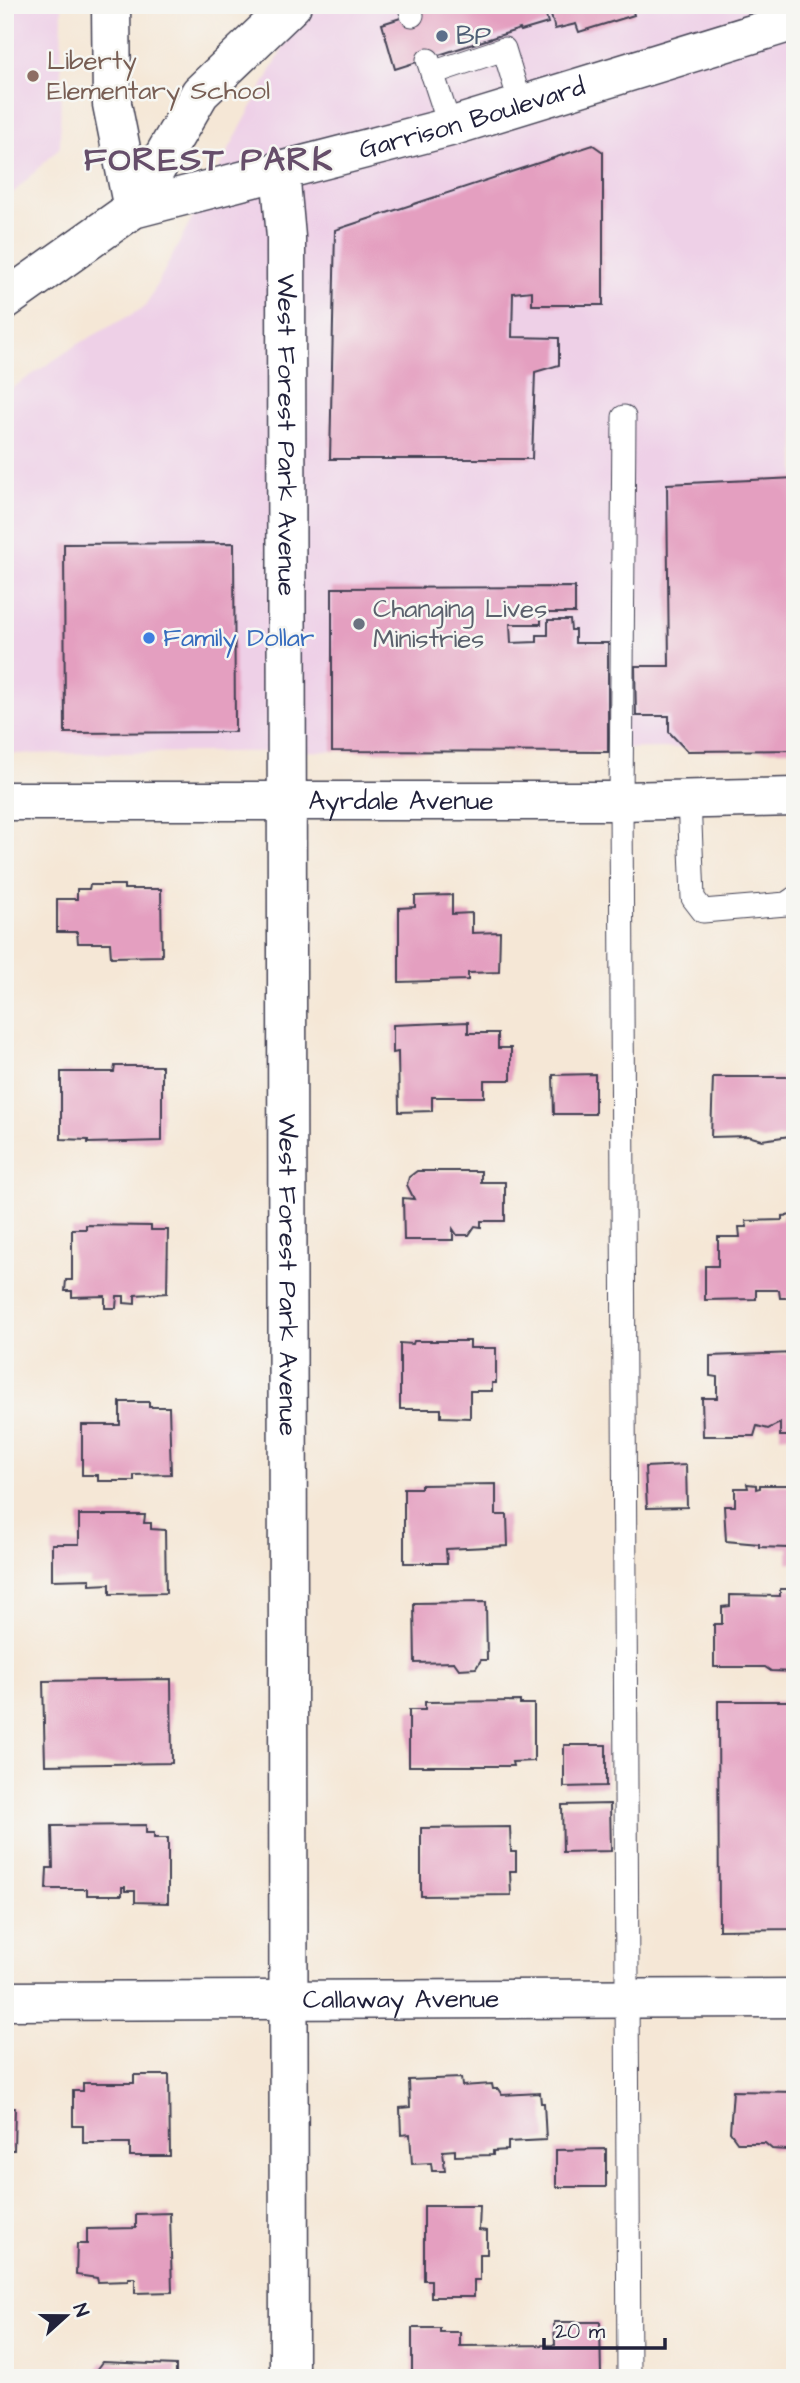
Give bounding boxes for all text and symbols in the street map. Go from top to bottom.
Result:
place label: BP [456,18,491,54]
marker: BP [434,28,450,44]
place label: Liberty Elementary School [47,43,270,111]
marker: Liberty Elementary School [25,68,41,84]
street label: Garrison Boulevard [355,69,590,168]
district label: FOREST PARK [84,137,334,183]
street label: West Forest Park Avenue [268,273,305,596]
place label: Changing Lives Ministries [373,591,547,657]
marker: Changing Lives Ministries [351,616,367,632]
place label: Family Dollar [163,620,314,658]
marker: Family Dollar [141,630,157,646]
street label: Ayrdale Avenue [309,783,493,821]
street label: West Forest Park Avenue [269,1113,306,1436]
street label: Callaway Avenue [303,1981,499,2020]
north arrow [32,2282,102,2352]
text: N [66,2300,95,2321]
scale bar [544,2306,665,2350]
text: 20 m [555,2317,606,2346]

